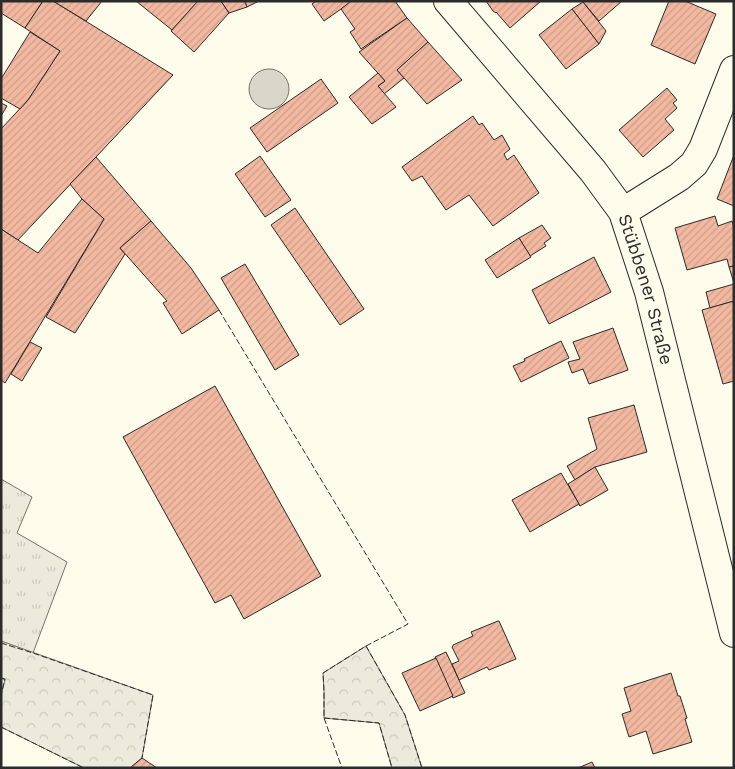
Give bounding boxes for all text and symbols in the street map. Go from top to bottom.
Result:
street label: Stübbener Straße [614,211,678,367]

